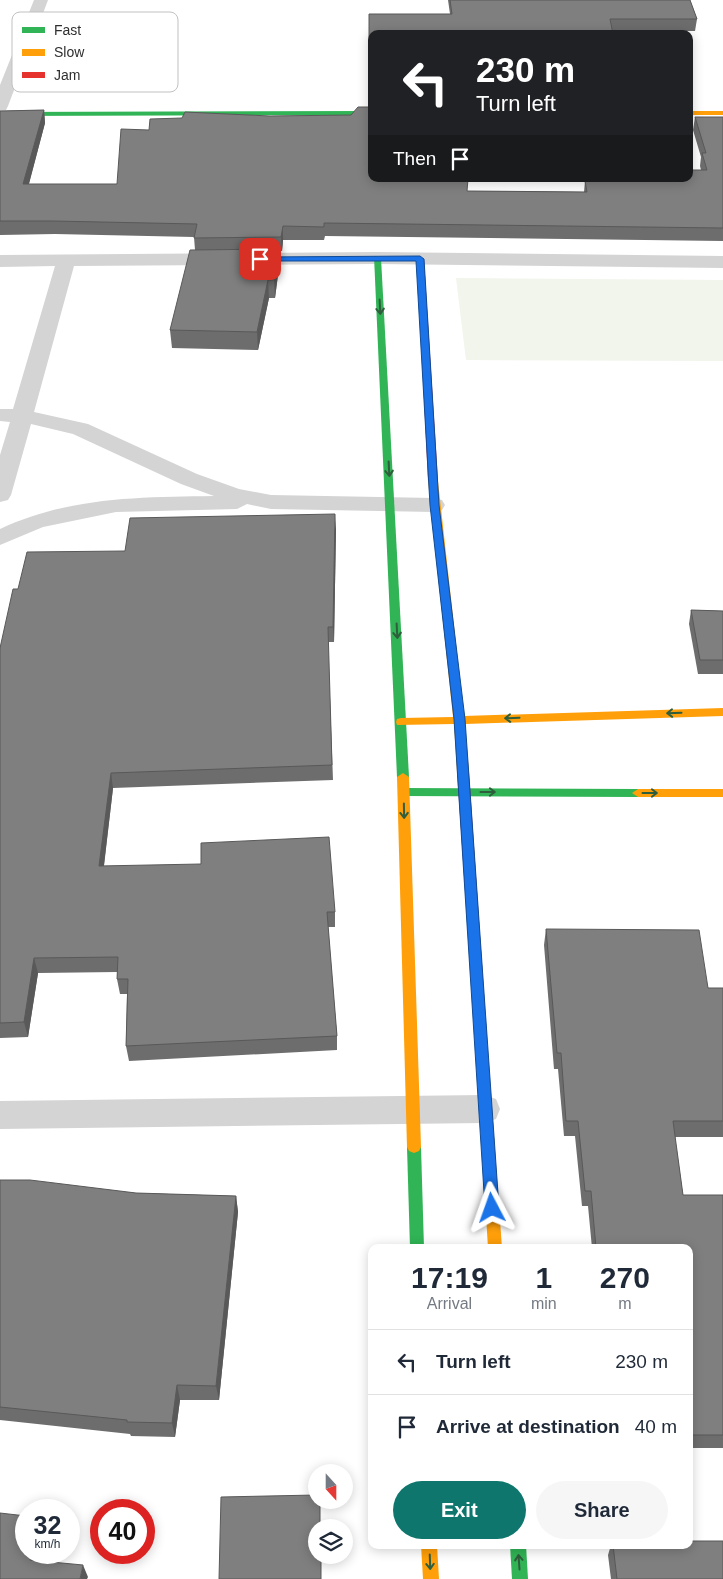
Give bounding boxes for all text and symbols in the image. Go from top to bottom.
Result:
legend [12,12,178,92]
text: Fast [54,22,81,38]
text: Slow [54,44,85,60]
icon: left [393,50,458,115]
text: 230 m [476,50,575,89]
text: Jam [54,67,80,83]
text: Turn left [476,91,556,116]
icon: arrive [446,145,474,173]
text: Then [393,148,436,169]
pin [239,238,281,280]
icon: arrive [246,245,274,273]
one-way arrow [375,298,384,314]
one-way arrow [384,461,394,477]
one-way arrow [392,623,401,639]
one-way arrow [667,708,683,718]
one-way arrow [504,713,520,722]
one-way arrow [479,787,495,797]
one-way arrow [642,788,658,797]
one-way arrow [399,802,409,819]
position arrow [465,1181,517,1233]
text: 17:19 [411,1261,488,1294]
text: 1 [535,1261,552,1294]
text: 270 [600,1261,650,1294]
text: Arrival [427,1295,472,1312]
text: min [531,1295,557,1312]
text: m [618,1295,631,1312]
icon: left [393,1348,421,1376]
text: Turn left [436,1351,511,1372]
text: 230 m [615,1351,668,1372]
icon: arrive [393,1413,421,1441]
text: Arrive at destination [436,1416,620,1437]
text: 40 m [635,1416,677,1437]
north arrow [308,1464,352,1509]
map controls [308,1464,353,1564]
button: Exit [393,1481,526,1539]
button: Share [536,1481,668,1539]
speed limit sign: 40 [90,1499,155,1564]
text: 32 [34,1511,61,1539]
button: layers [308,1519,353,1564]
text: km/h [34,1537,61,1551]
one-way arrow [425,1554,435,1570]
one-way arrow [514,1554,524,1570]

